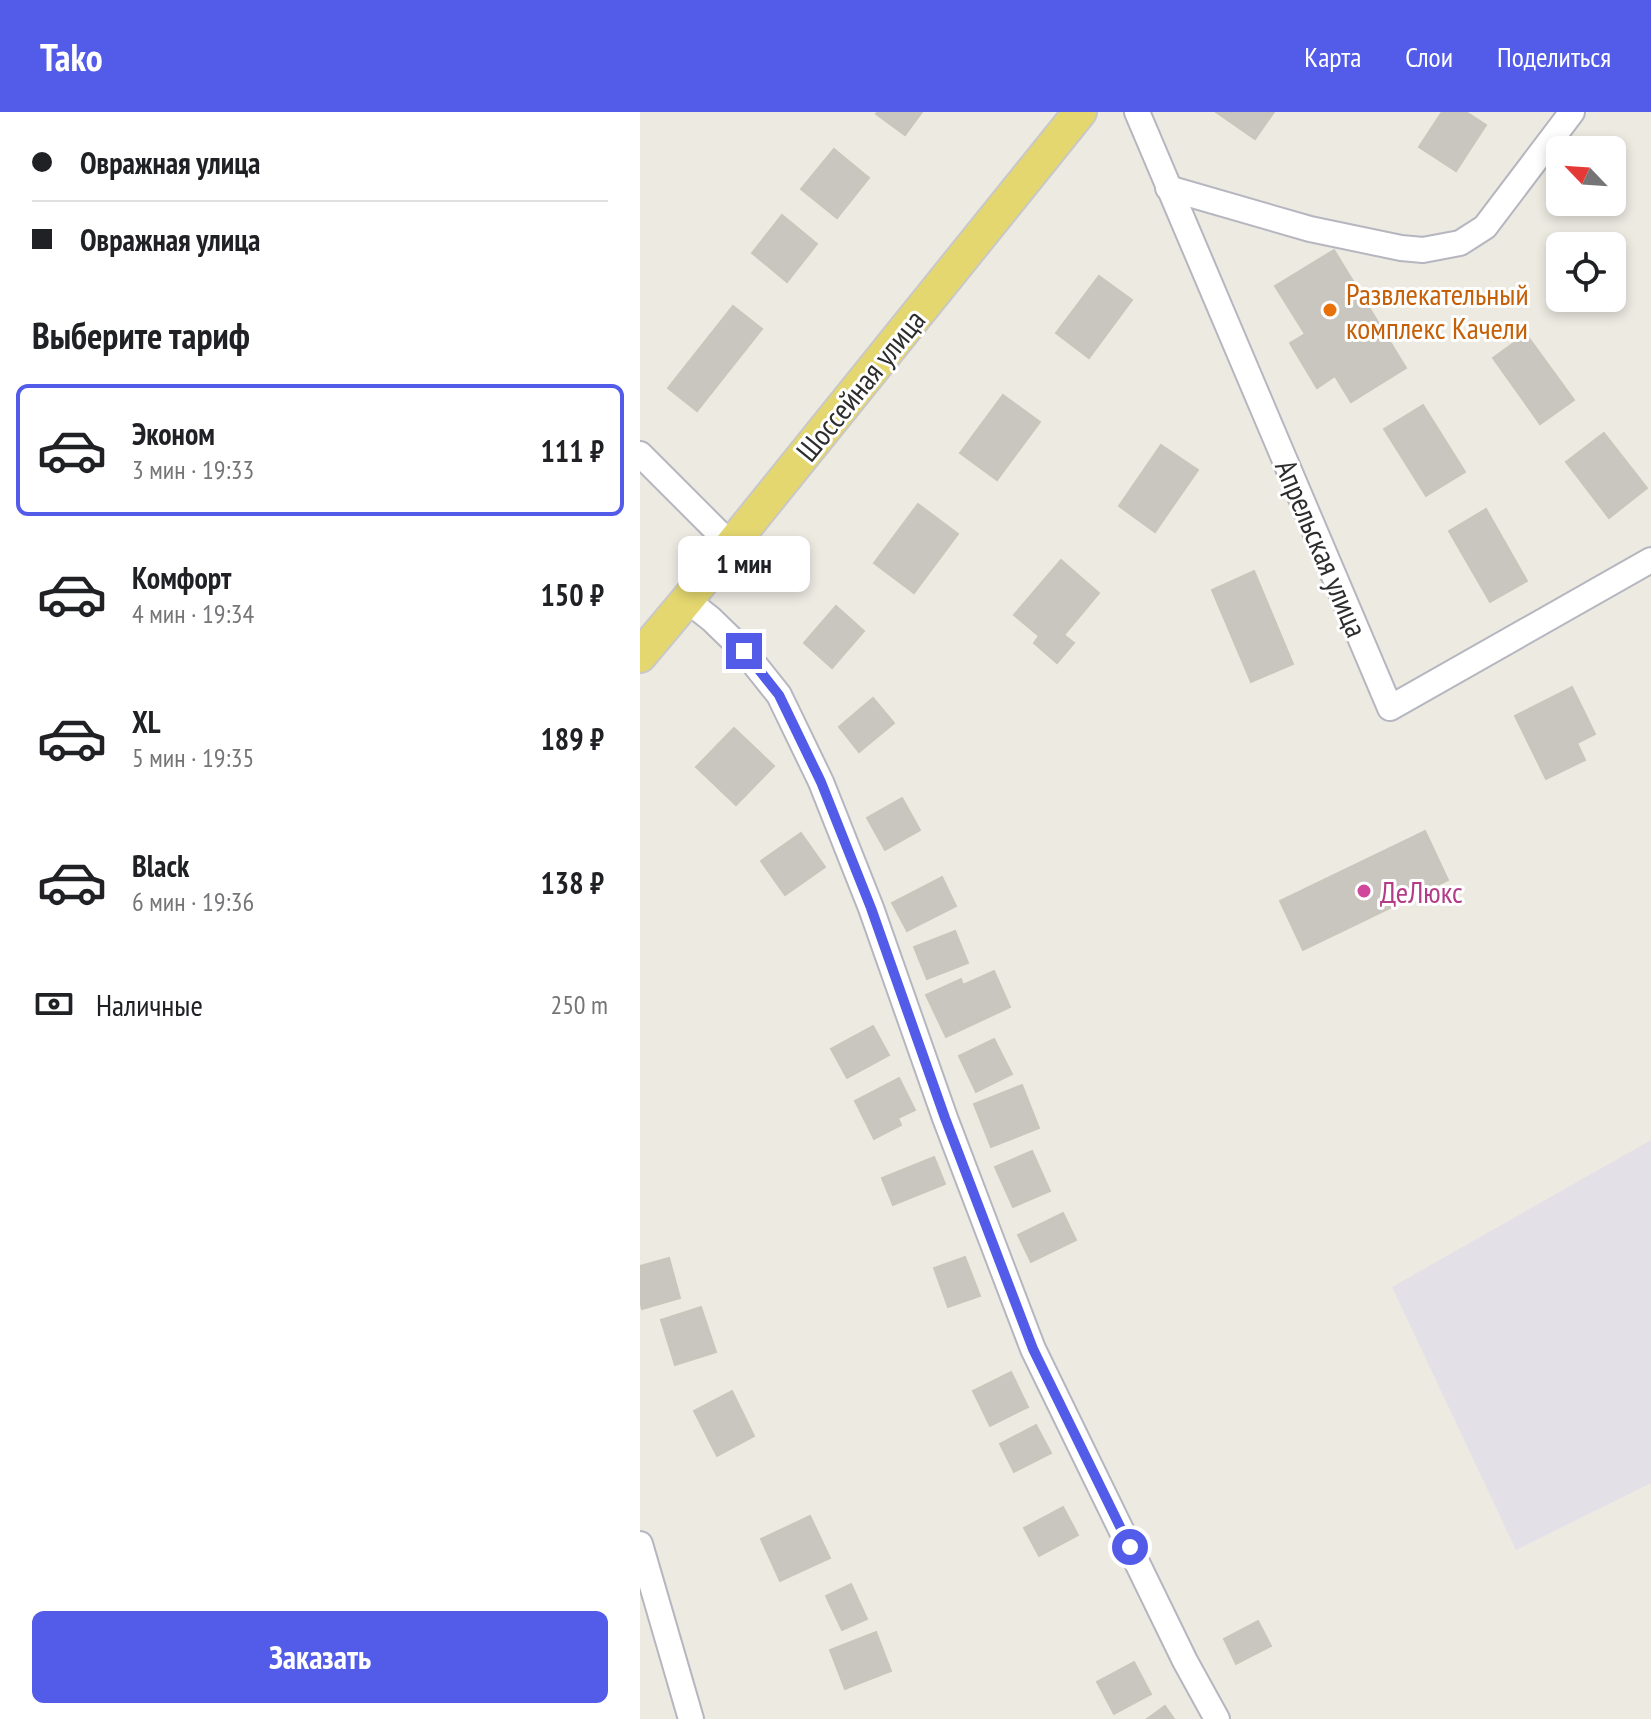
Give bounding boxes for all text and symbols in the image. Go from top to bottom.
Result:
text: Tako [40,32,103,81]
text: Карта [1304,38,1361,75]
text: Слои [1405,38,1453,75]
text: Поделиться [1497,38,1611,75]
north arrow [1546,136,1626,216]
map controls [1546,136,1626,312]
text: Овражная улица [80,143,260,182]
text: Овражная улица [80,220,260,259]
button: locate [1546,232,1626,312]
place label: Развлекательный комплекс Качели [1346,274,1529,347]
street label: Шоссейная улица [787,301,933,469]
marker: Развлекательный комплекс Качели [1321,301,1339,319]
text: Выберите тариф [32,312,250,359]
icon: car [36,414,108,486]
text: Эконом [132,414,215,453]
text: 111 ₽ [540,431,604,470]
text: 3 мин · 19:33 [132,453,254,486]
street label: Апрельская улица [1267,453,1377,643]
callout: 1 мин [678,535,810,591]
text: 1 мин [716,547,772,580]
icon: car [36,558,108,630]
text: Комфорт [132,558,231,597]
text: 150 ₽ [540,575,604,614]
text: 4 мин · 19:34 [132,597,254,630]
route end [726,633,762,669]
icon: car [36,702,108,774]
text: XL [132,702,161,741]
text: 189 ₽ [540,719,604,758]
text: 5 мин · 19:35 [132,741,254,774]
icon: car [36,846,108,918]
text: Black [132,846,189,885]
text: 138 ₽ [540,863,604,902]
place label: ДеЛюкс [1380,872,1463,911]
marker: ДеЛюкс [1355,882,1373,900]
text: 6 мин · 19:36 [132,885,254,918]
icon: cash [32,982,76,1026]
text: Наличные [96,985,203,1024]
text: 250 m [550,988,608,1021]
route start [1112,1529,1148,1565]
button: Заказать [32,1611,608,1703]

